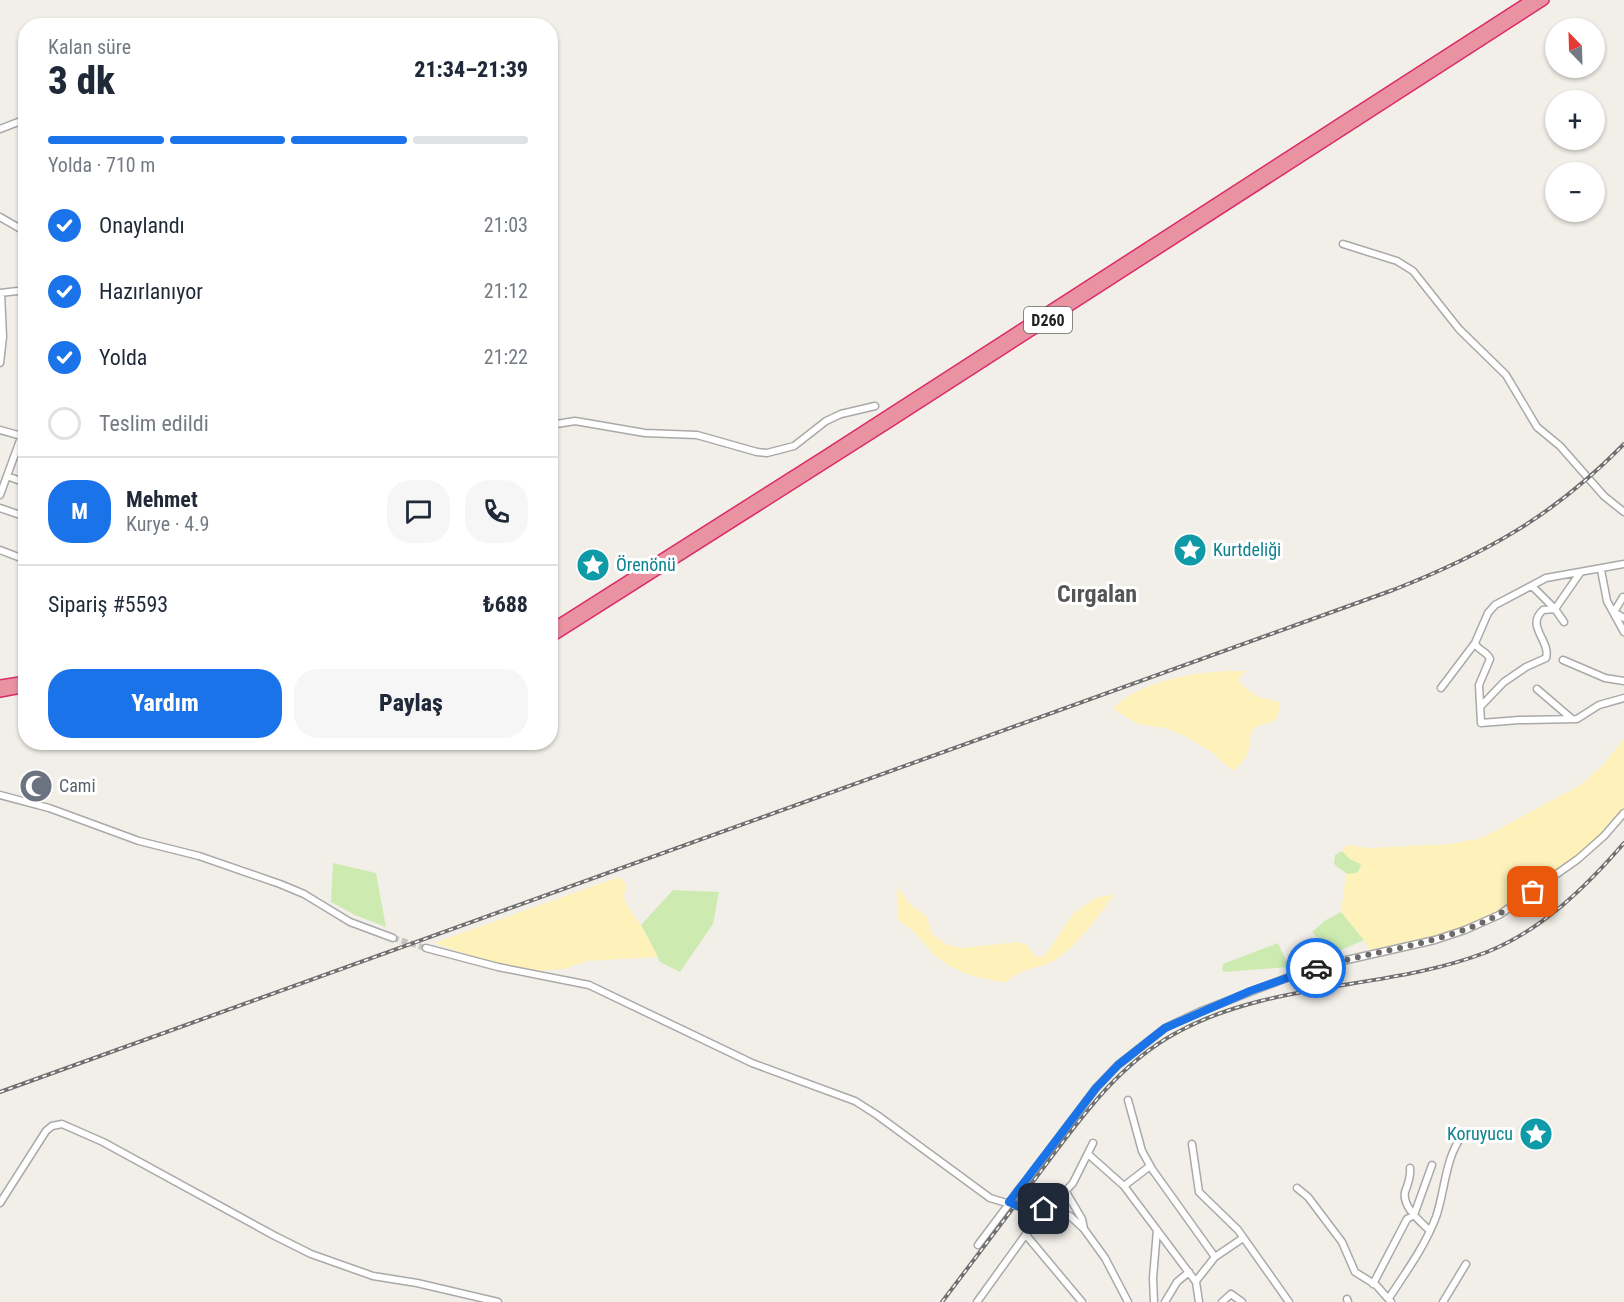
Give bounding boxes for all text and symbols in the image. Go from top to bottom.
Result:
north arrow [1545,18,1605,78]
map controls [1545,18,1605,222]
text: Kalan süre [48,35,131,59]
text: 21:34–21:39 [414,57,528,82]
text: 3 dk [48,58,115,104]
button: + [1545,90,1605,150]
text: Yolda · 710 m [48,153,155,177]
button: − [1545,162,1605,222]
icon: check [48,209,81,242]
text: Onaylandı [99,213,185,238]
text: 21:03 [484,213,528,237]
icon: check [48,275,81,308]
text: Hazırlanıyor [99,279,203,304]
text: 21:12 [484,279,528,303]
road number: D260 [1024,307,1072,333]
icon: check [48,341,81,374]
text: Yolda [99,345,147,370]
text: 21:22 [484,345,528,369]
text: Teslim edildi [99,411,209,436]
button: chat [387,480,450,543]
button: phone [465,480,528,543]
text: Mehmet [126,487,198,512]
text: M [71,499,88,524]
text: Kurye · 4.9 [126,512,209,536]
place icon: Kurtdeliği [1172,532,1208,568]
place label: Kurtdeliği [1213,539,1281,560]
place icon: Örenönü [575,547,611,583]
place label: Örenönü [616,554,676,575]
district label: Cırgalan [1057,580,1137,608]
text: Sipariş #5593 [48,592,168,617]
text: ₺688 [483,592,528,617]
button: Yardım [48,669,282,738]
button: Paylaş [294,669,528,738]
mosque icon: Cami [18,768,54,804]
place label: Cami [59,775,96,796]
pin [1507,866,1558,917]
icon: bag [1516,875,1549,908]
courier [1286,938,1346,998]
icon: car [1300,952,1333,985]
place icon: Koruyucu [1518,1116,1554,1152]
place label: Koruyucu [1447,1123,1513,1144]
pin [1018,1183,1069,1234]
icon: home [1027,1192,1060,1225]

